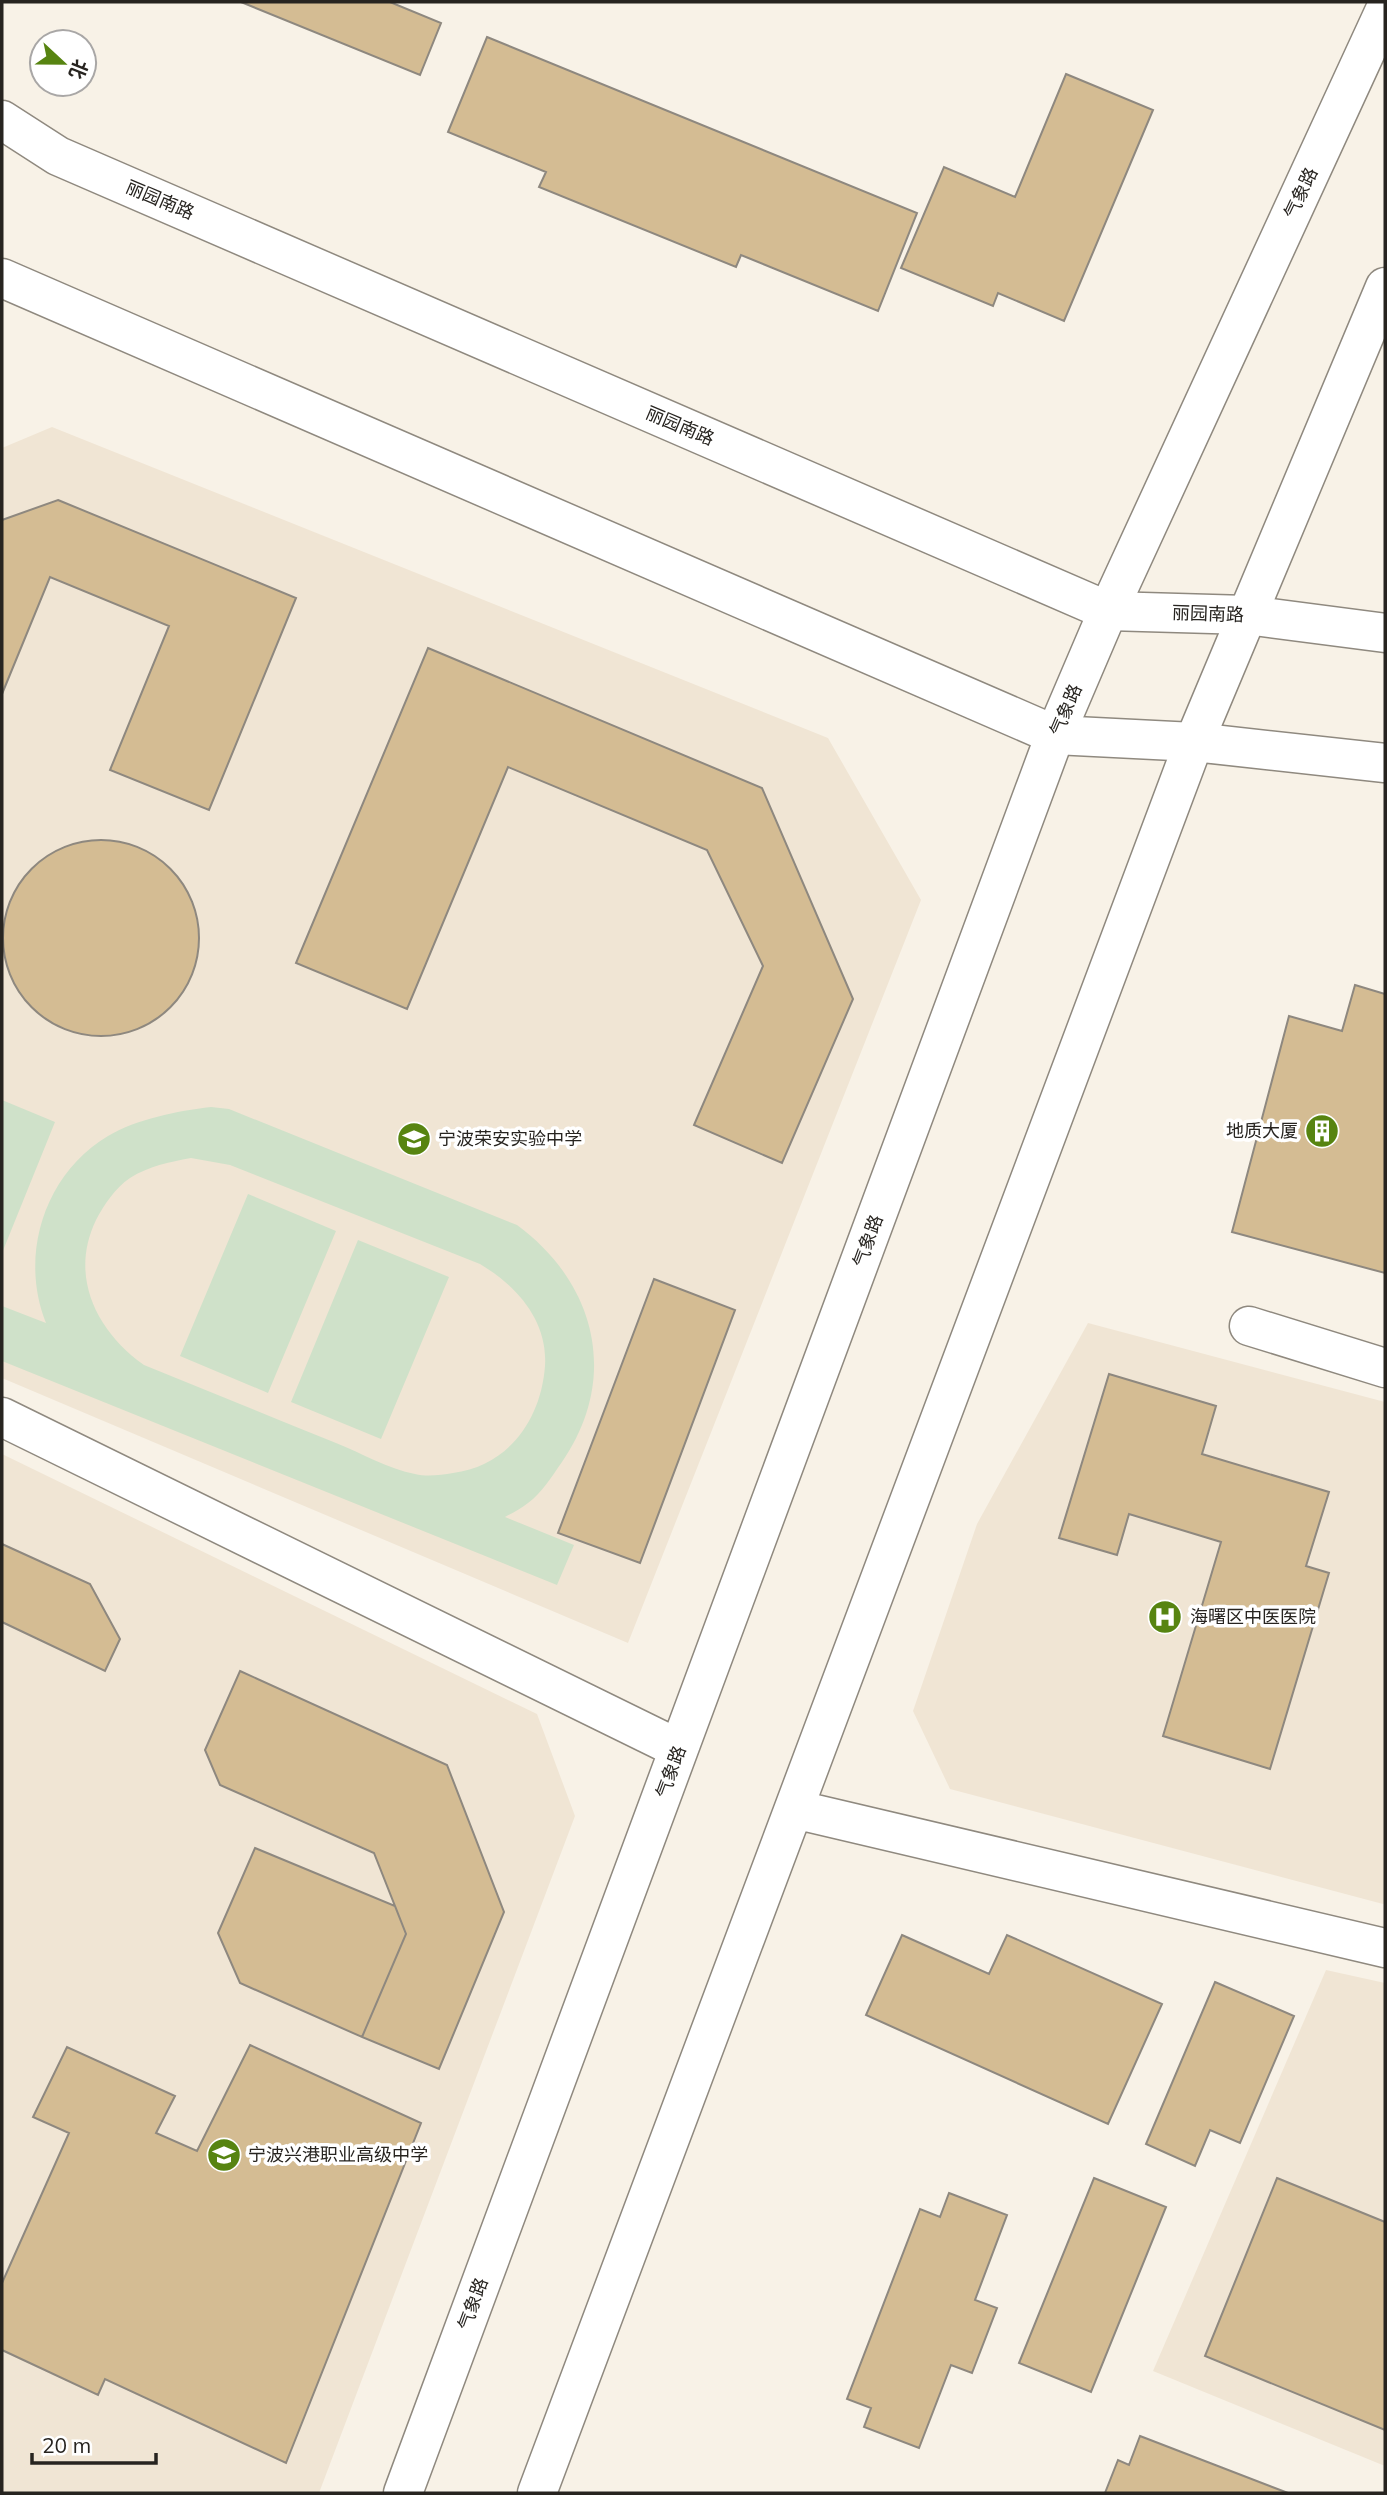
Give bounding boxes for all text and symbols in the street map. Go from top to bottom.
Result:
north arrow [28,28,98,98]
text: 北 [64,56,93,83]
street label: 气象路 [1279,163,1322,222]
street label: 丽园南路 [123,175,198,224]
street label: 丽园南路 [643,401,718,450]
street label: 丽园南路 [1172,601,1244,626]
street label: 气象路 [1044,680,1087,739]
building icon: 地质大厦 [1303,1112,1341,1150]
place label: 地质大厦 [1226,1119,1298,1142]
school or university icon: 宁波荣安实验中学 [395,1120,433,1158]
place label: 宁波荣安实验中学 [438,1127,582,1150]
street label: 气象路 [847,1212,888,1270]
hospital icon: 海曙区中医医院 [1146,1598,1184,1636]
place label: 海曙区中医医院 [1190,1605,1316,1628]
street label: 气象路 [650,1743,691,1801]
school or university icon: 宁波兴港职业高级中学 [205,2136,243,2174]
place label: 宁波兴港职业高级中学 [248,2143,428,2166]
street label: 气象路 [452,2275,493,2333]
scale bar [32,2422,156,2466]
text: 20 m [42,2432,91,2458]

